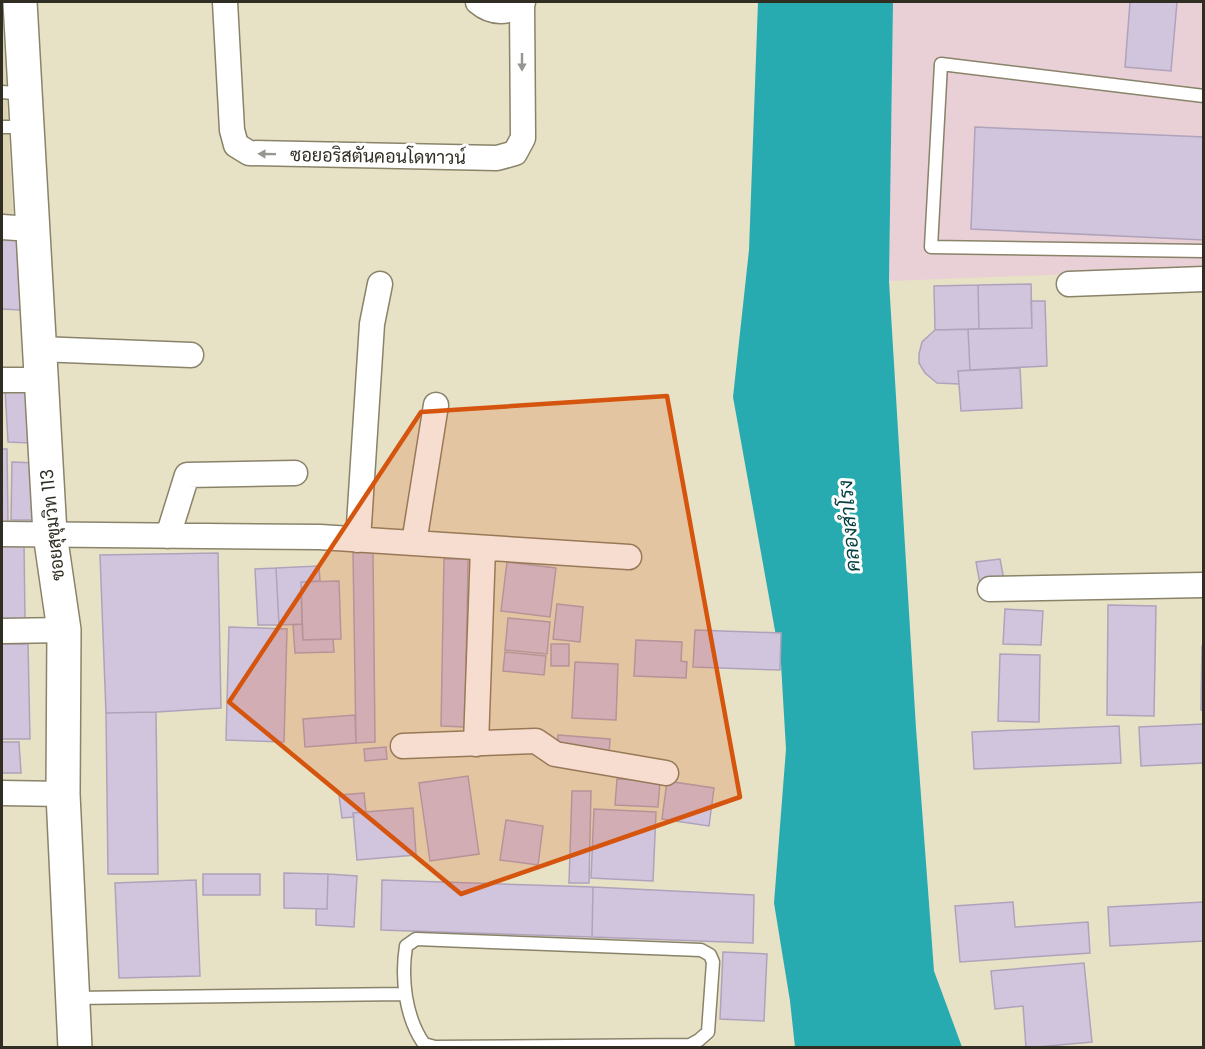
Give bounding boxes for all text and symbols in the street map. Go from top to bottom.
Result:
one-way arrow [517,52,527,71]
street label: ซอยอริสตันคอนโดทาวน์ [290,142,466,170]
one-way arrow [258,149,277,159]
street label: ซอยสุขุมวิท 113 [34,468,70,582]
water label: คลองสำโรง [831,479,867,573]

